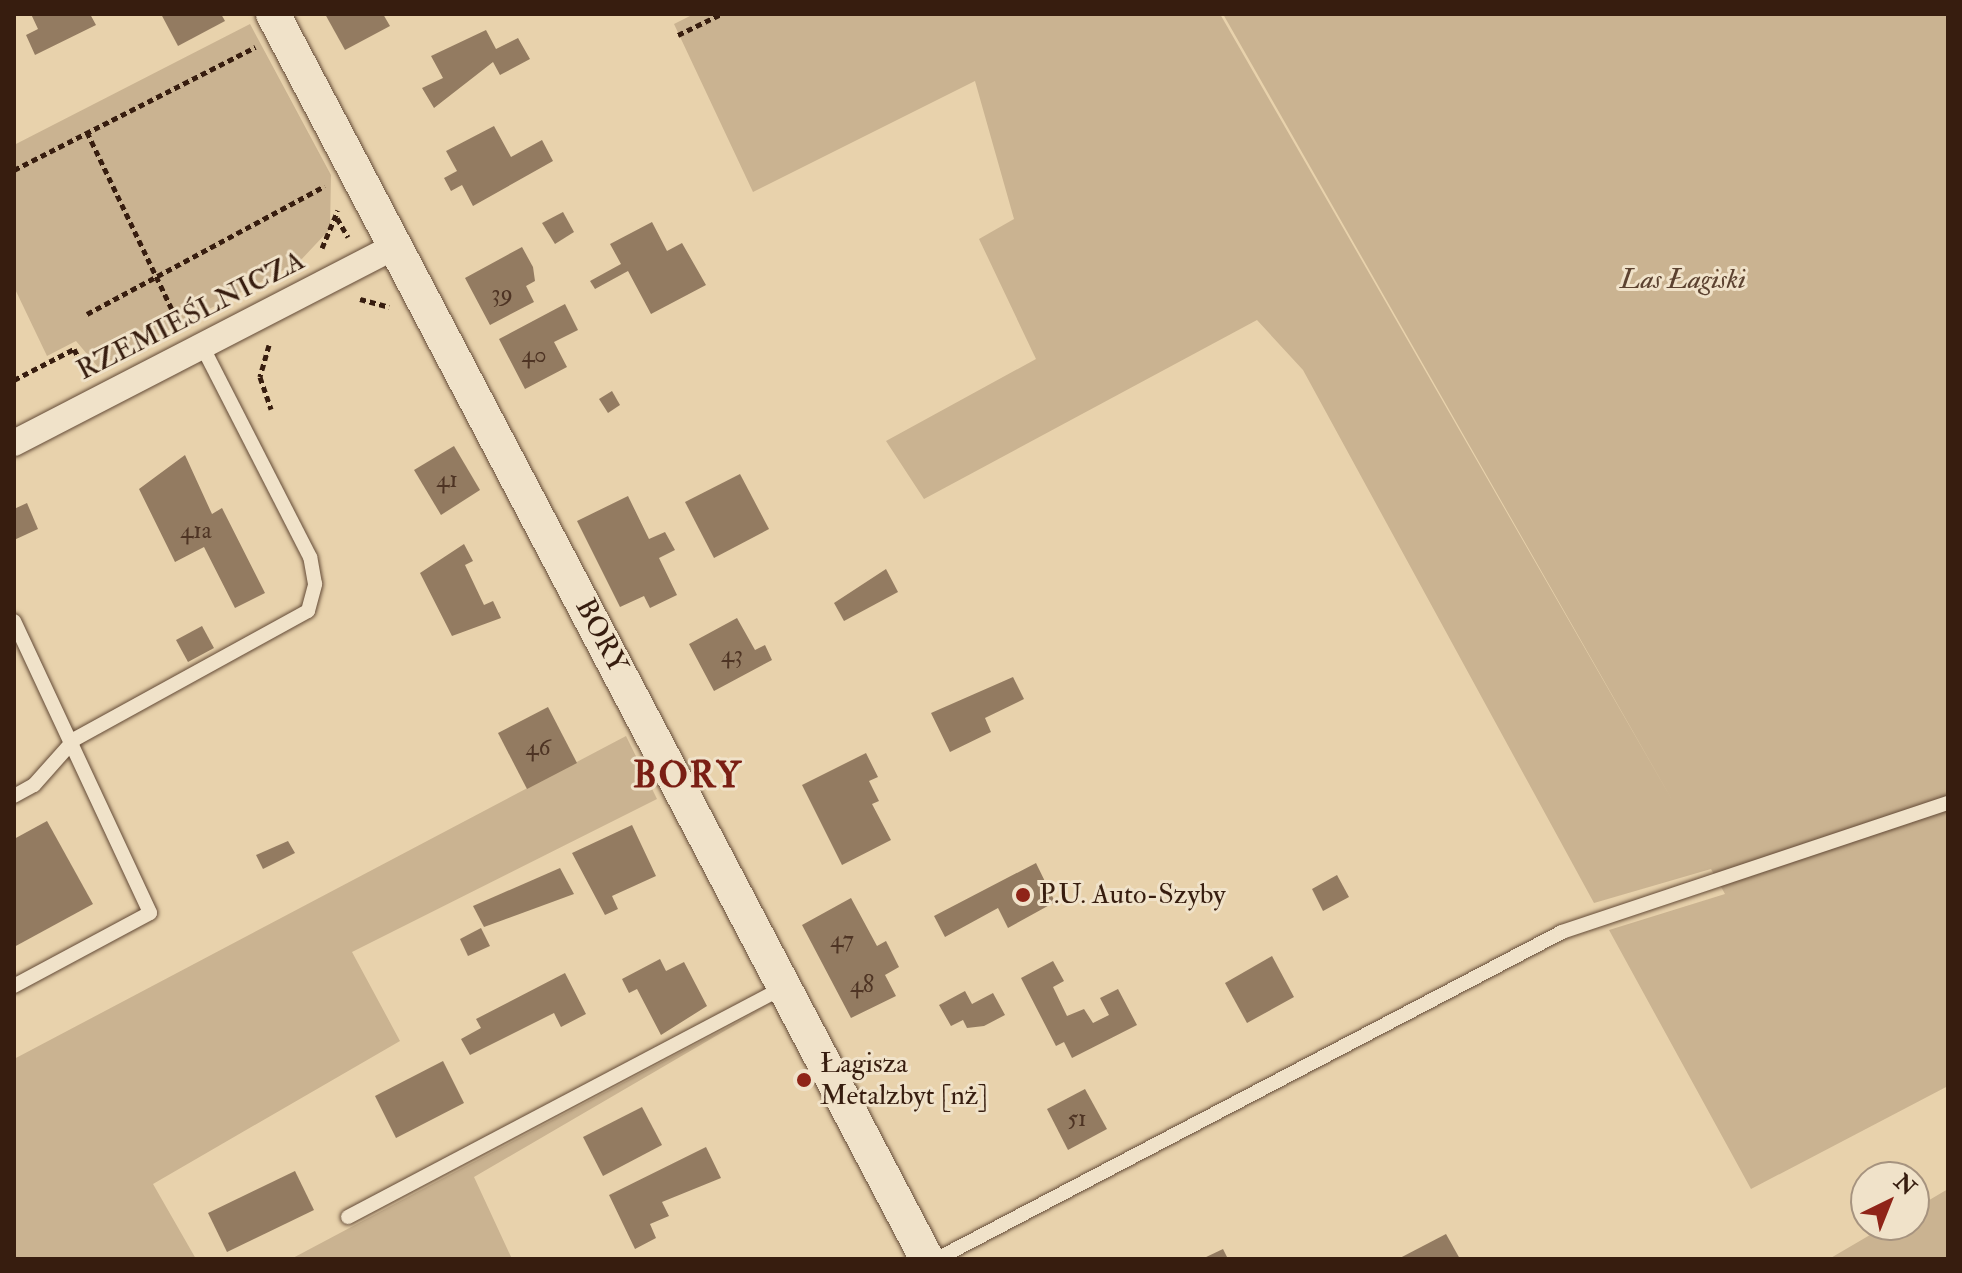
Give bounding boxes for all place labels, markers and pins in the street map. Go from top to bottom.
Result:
place label: P.U. Auto-Szyby [1039,878,1226,912]
marker: P.U. Auto-Szyby [1014,886,1032,904]
place label: Łagisza Metalzbyt [nż] [820,1047,988,1113]
marker: Łagisza Metalzbyt [nż] [795,1071,813,1089]

